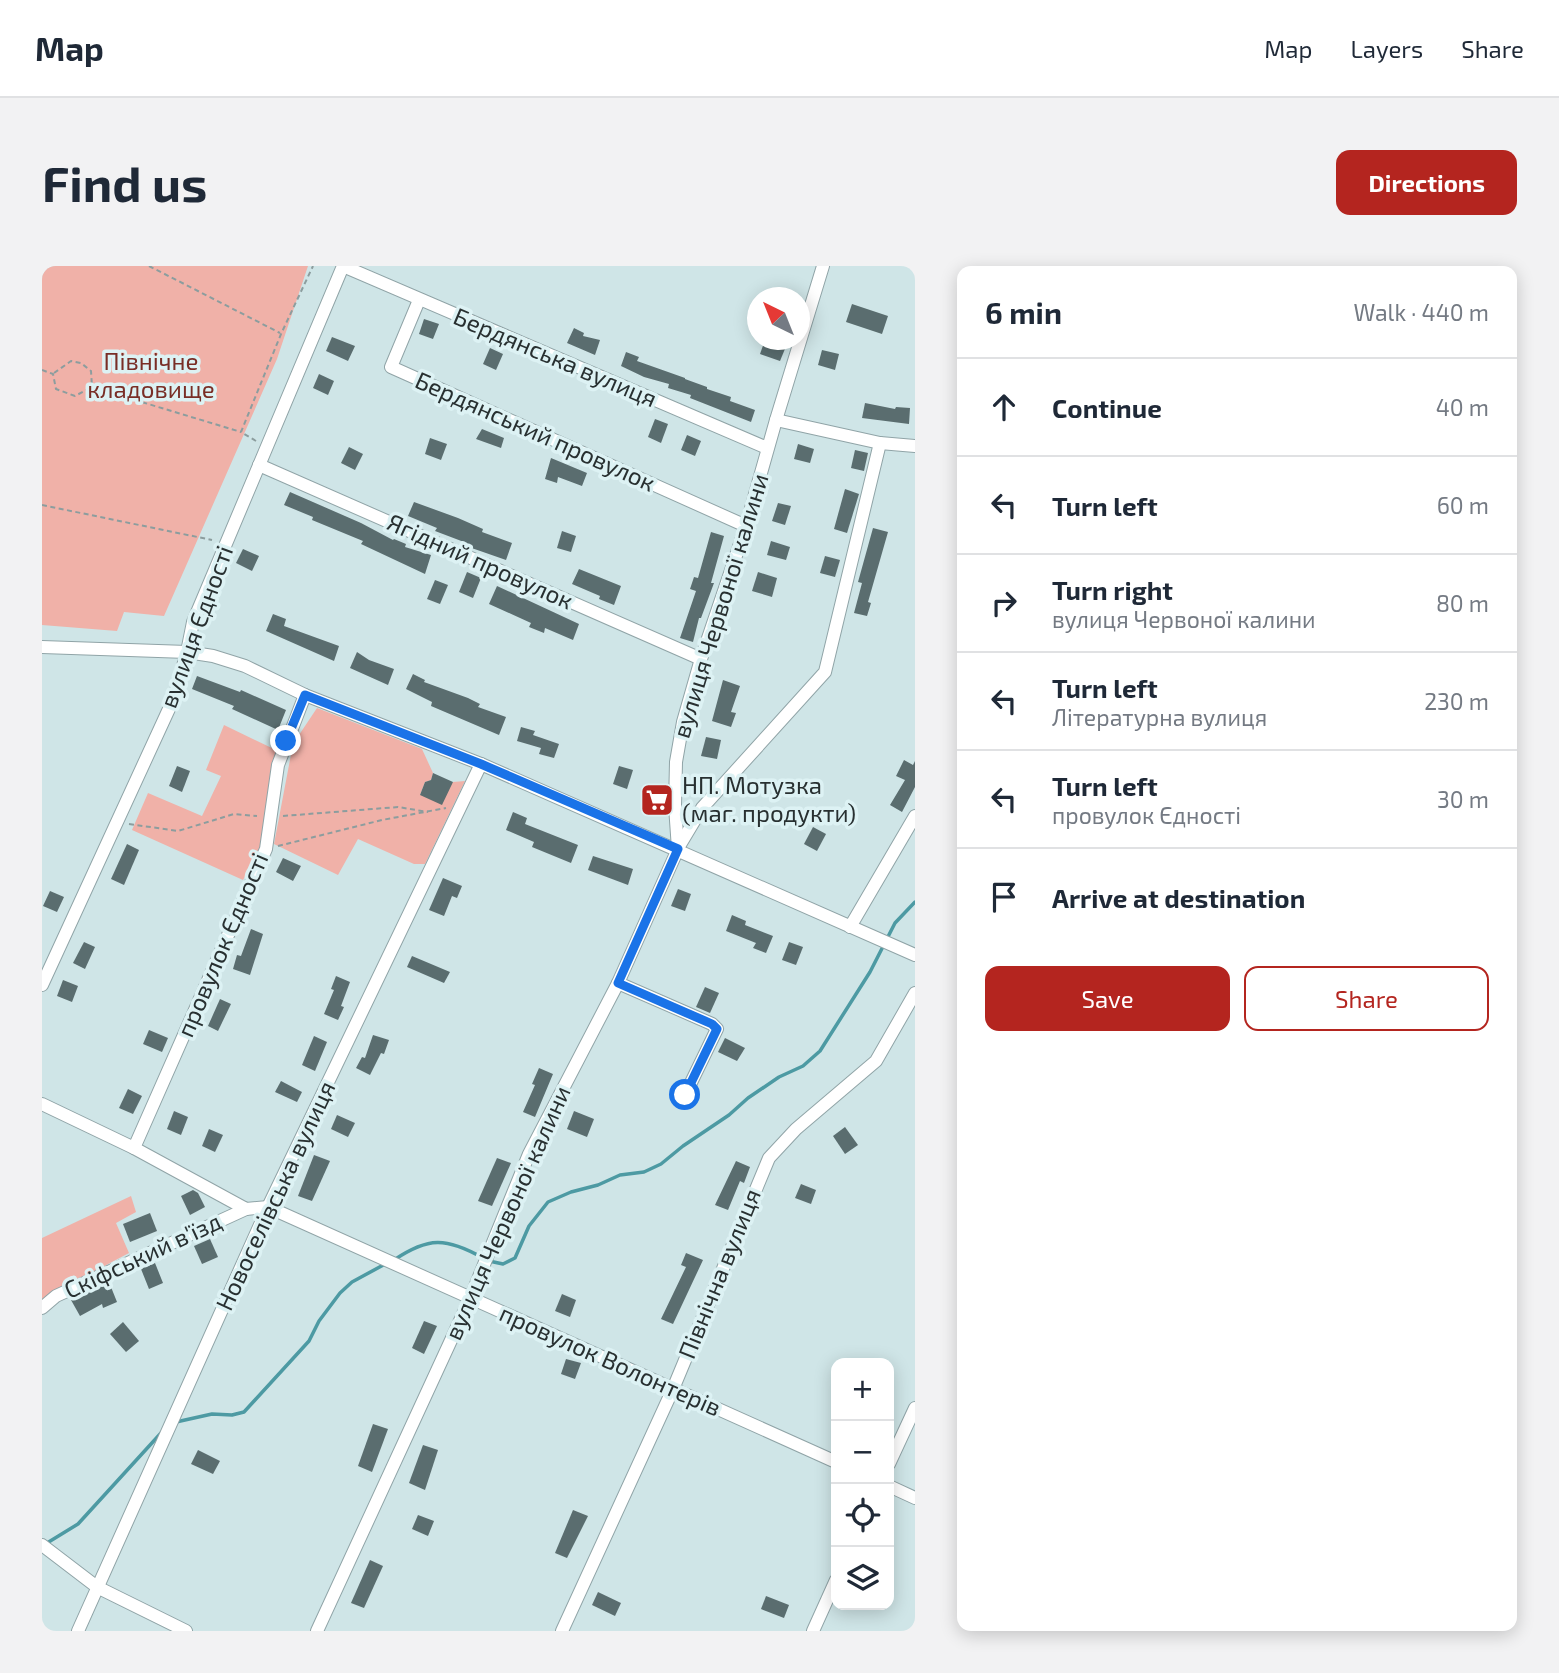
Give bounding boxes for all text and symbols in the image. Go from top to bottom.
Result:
text: Map [35,28,104,68]
text: Map [1264,34,1312,63]
text: Layers [1350,34,1423,63]
text: Share [1461,34,1524,63]
button: Directions [1336,150,1517,215]
text: Find us [42,153,207,212]
north arrow [747,287,810,350]
text: 6 min [985,294,1062,330]
text: Walk · 440 m [1353,298,1489,326]
street label: Бердянська вулиця [449,301,662,413]
park label: Північне кладовище [87,346,215,403]
street label: Бердянський провулок [411,365,660,498]
icon: ahead [985,388,1023,426]
text: Continue [1052,392,1162,423]
text: 40 m [1436,393,1489,421]
street label: вулиця Червоної калини [665,470,775,742]
icon: left [985,486,1023,524]
text: Turn left [1052,490,1158,521]
text: 60 m [1437,491,1489,519]
street label: Ягідний провулок [383,507,578,616]
street label: вулиця Єдності [153,541,239,712]
text: Turn right [1052,574,1173,605]
icon: right [985,584,1023,622]
text: 80 m [1436,589,1489,617]
text: вулиця Червоної калини [1052,605,1316,633]
text: Turn left [1052,672,1158,703]
icon: left [985,682,1023,720]
text: 230 m [1424,687,1489,715]
text: Літературна вулиця [1052,703,1267,731]
route end [270,725,301,756]
place label: НП. Мотузка (маг. продукти) [682,770,856,828]
text: Turn left [1052,770,1158,801]
icon: left [985,780,1023,818]
supermarket icon: НП. Мотузка (маг. продукти) [638,781,676,819]
text: 30 m [1437,785,1489,813]
text: провулок Єдності [1052,801,1241,829]
street label: провулок Єдності [170,848,274,1041]
icon: arrive [985,878,1023,916]
text: Arrive at destination [1052,882,1305,913]
button: Save [985,966,1230,1031]
button: Share [1244,966,1489,1031]
street label: Новоселівська вулиця [209,1076,341,1315]
route start [669,1079,700,1110]
street label: вулиця Червоної калини [437,1081,577,1344]
street label: Північна вулиця [671,1184,767,1363]
street label: Скіфський в'їзд [59,1206,226,1304]
street label: провулок Волонтерів [495,1298,726,1422]
map controls [831,1358,894,1610]
button: + [831,1358,894,1421]
button: − [831,1421,894,1484]
button: locate [831,1484,894,1547]
button: layers [831,1547,894,1610]

